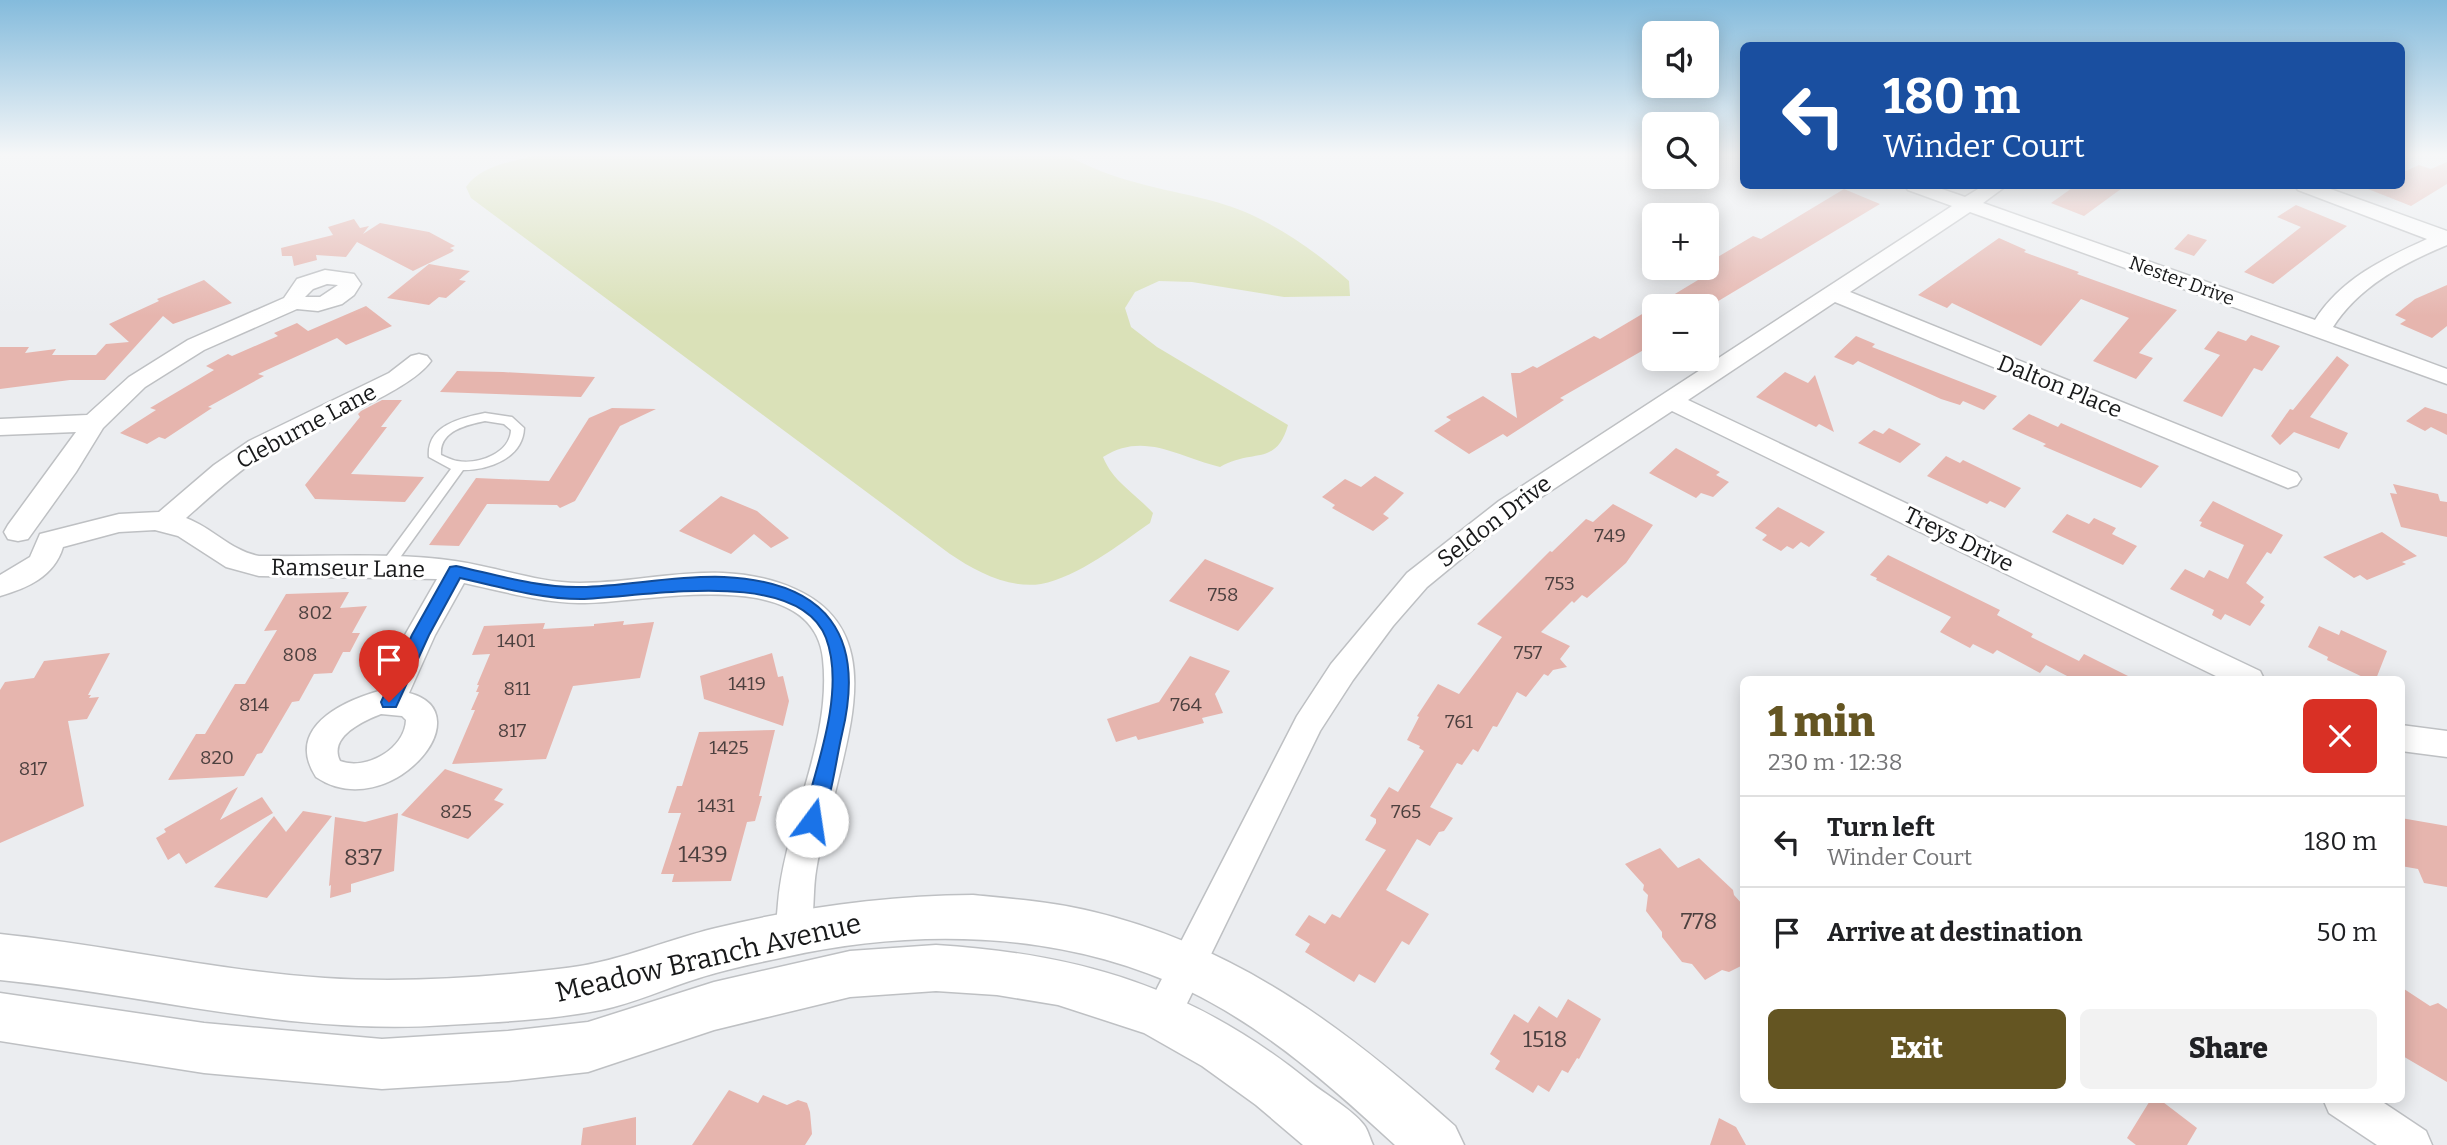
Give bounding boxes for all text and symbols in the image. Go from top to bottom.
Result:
map controls [1642,21,1719,371]
button: sound [1642,21,1719,98]
text: 180 m [1883,67,2020,126]
icon: left [1768,70,1859,161]
button: search [1642,112,1719,189]
text: Winder Court [1883,127,2085,165]
button: + [1642,203,1719,280]
street label: Nester Drive [2126,251,2238,310]
button: − [1642,294,1719,371]
street label: Dalton Place [1994,348,2126,424]
street label: Cleburne Lane [231,377,381,475]
street label: Seldon Drive [1431,469,1557,573]
street label: Treys Drive [1900,500,2018,578]
house number: 749 [1594,524,1626,547]
street label: Ramseur Lane [271,553,425,583]
house number: 753 [1545,572,1575,595]
house number: 758 [1208,583,1238,606]
house number: 802 [298,601,332,624]
house number: 1401 [497,629,536,652]
pin [359,630,419,702]
icon: arrive [370,641,408,679]
house number: 757 [1514,641,1543,664]
house number: 808 [282,643,318,666]
house number: 1419 [728,672,766,695]
house number: 811 [504,677,531,700]
house number: 814 [239,693,269,716]
house number: 764 [1170,693,1202,716]
text: 1 min [1768,697,1875,747]
button: close [2303,699,2377,773]
house number: 761 [1445,710,1473,733]
house number: 817 [498,719,527,742]
house number: 1425 [709,736,749,759]
house number: 820 [200,746,234,769]
text: 230 m · 12:38 [1768,748,1903,776]
house number: 817 [19,757,48,780]
position arrow [775,784,849,858]
house number: 1431 [697,794,735,817]
house number: 825 [440,800,472,823]
house number: 765 [1391,800,1421,823]
text: Turn left [1827,812,1935,843]
icon: left [1768,823,1806,861]
text: 180 m [2304,826,2377,857]
house number: 1439 [678,840,728,868]
house number: 837 [344,843,382,871]
text: Winder Court [1827,843,1972,871]
street label: Meadow Branch Avenue [552,906,864,1009]
house number: 778 [1681,907,1717,935]
icon: arrive [1768,914,1806,952]
text: Arrive at destination [1827,917,2082,948]
text: 50 m [2316,917,2377,948]
button: Exit [1768,1009,2066,1089]
button: Share [2080,1009,2377,1089]
house number: 1518 [1523,1025,1567,1053]

